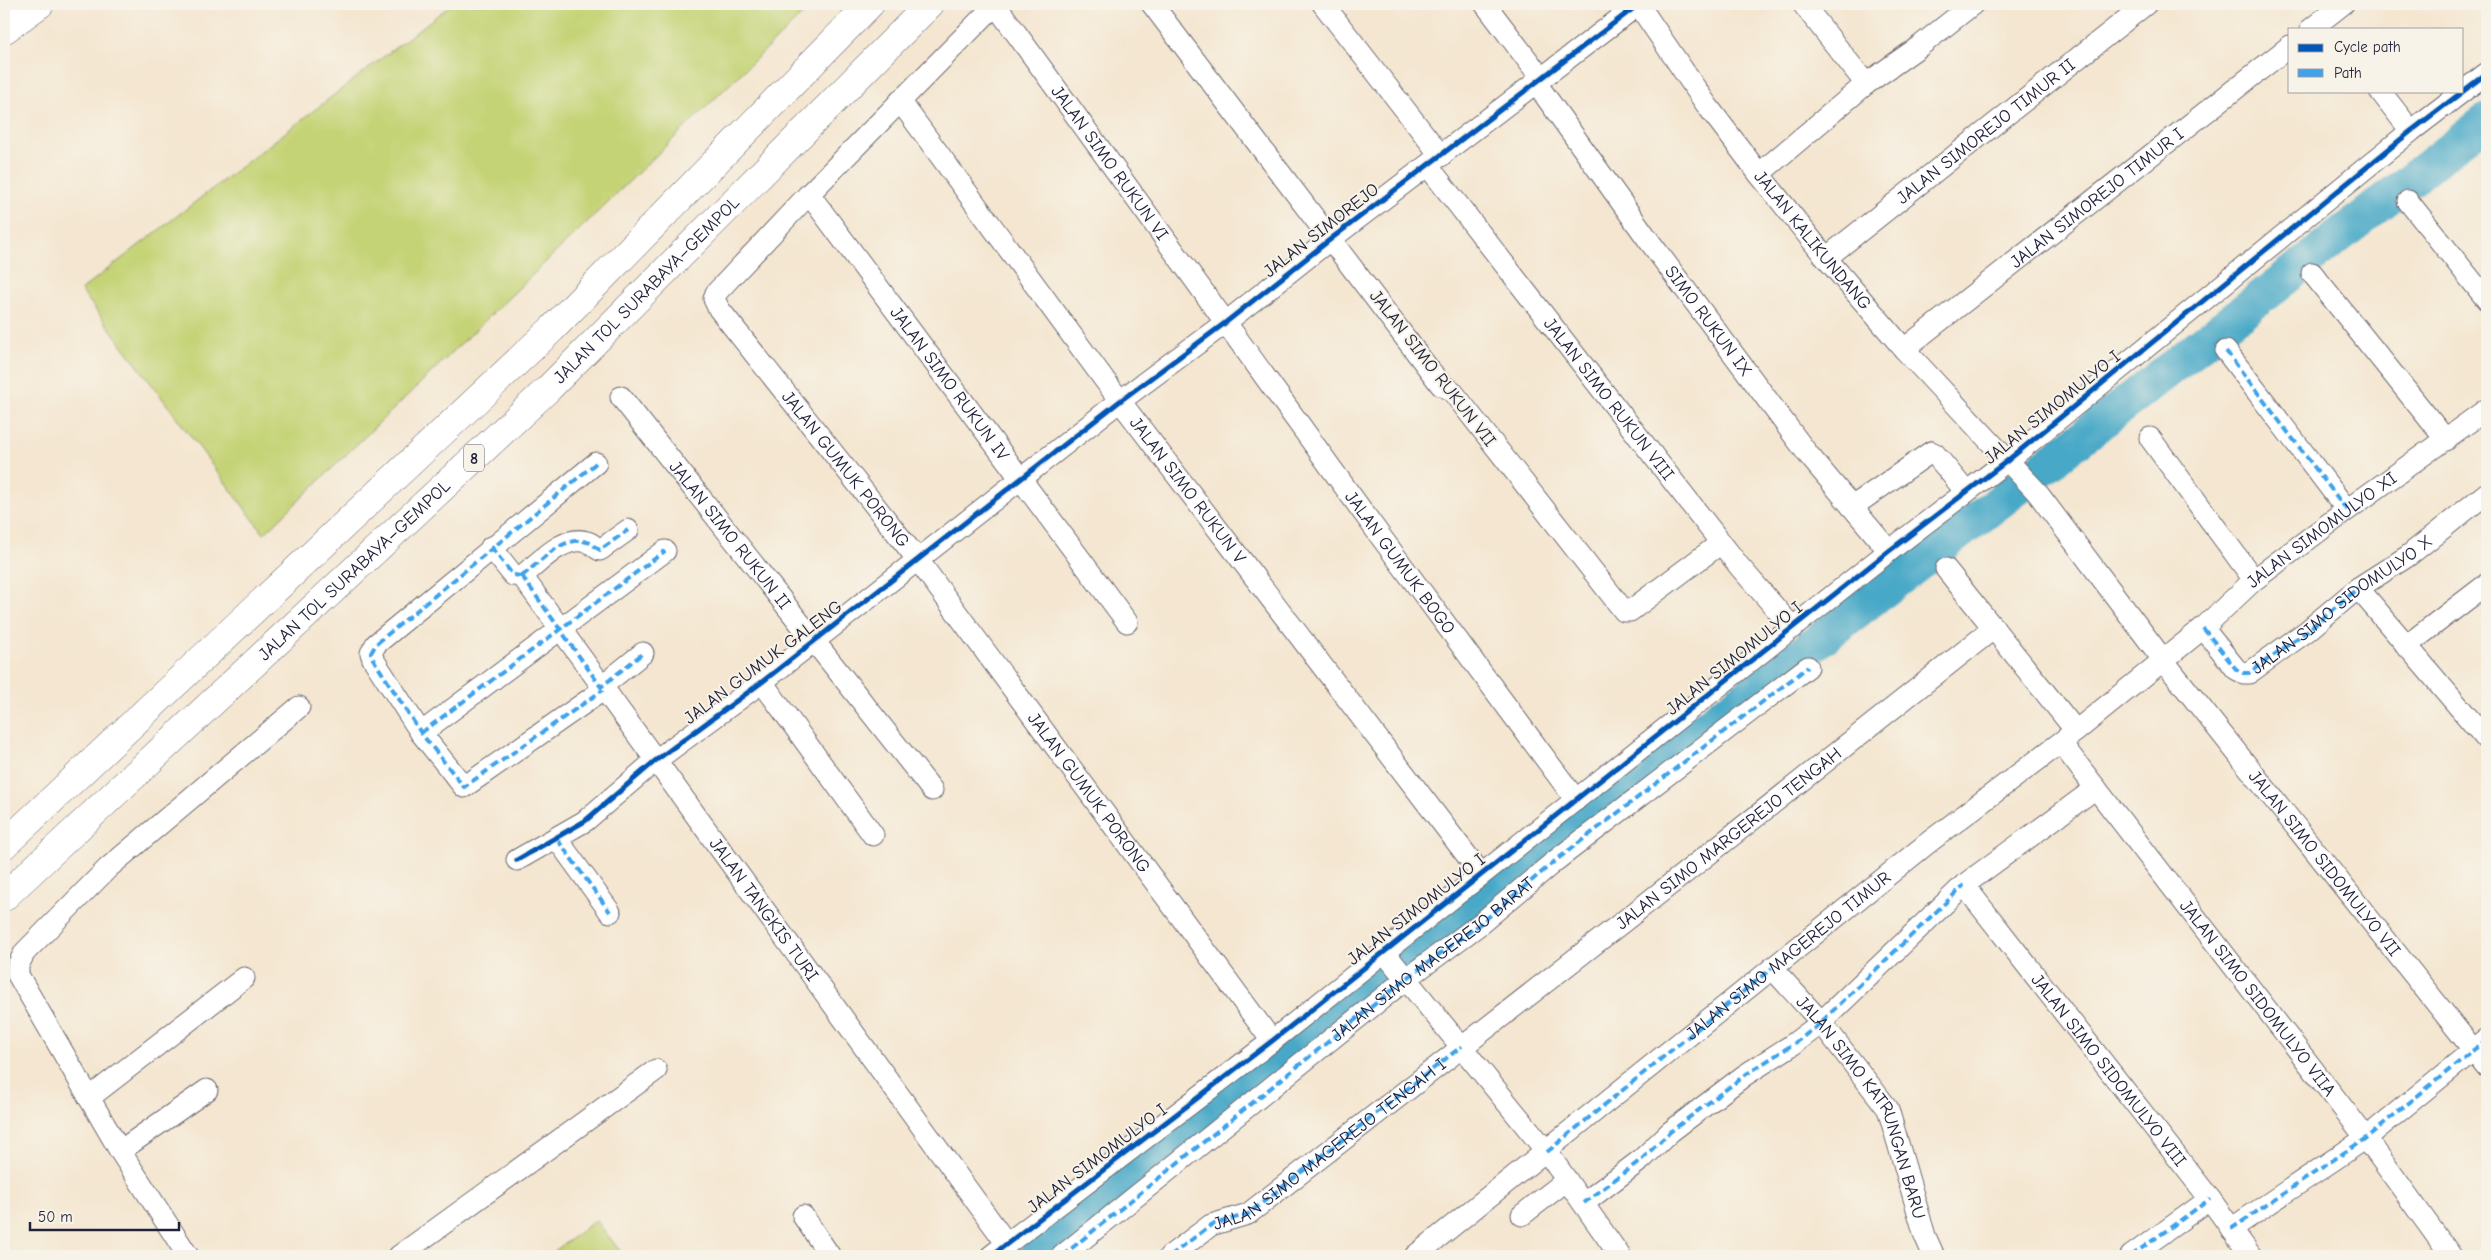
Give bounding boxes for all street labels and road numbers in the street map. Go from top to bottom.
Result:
street label: JALAN SIMOREJO TIMUR II [1893,54,2080,209]
street label: JALAN SIMO RUKUN VI [1047,82,1173,245]
street label: JALAN SIMOREJO TIMUR I [2006,124,2188,273]
street label: JALAN KALIKUNDANG [1749,167,1876,314]
street label: JALAN SIMOREJO [1259,179,1383,282]
street label: JALAN TOL SURABAYA–GEMPOL [550,192,744,388]
street label: SIMO RUKUN IX [1660,262,1756,381]
street label: JALAN SIMO RUKUN VII [1365,286,1500,451]
street label: JALAN SIMO RUKUN IV [885,303,1013,465]
street label: JALAN SIMO RUKUN VIII [1539,314,1678,485]
street label: JALAN SIMOMULYO I [1980,346,2125,469]
street label: JALAN GUMUK PORONG [777,387,914,552]
street label: JALAN SIMO RUKUN V [1125,413,1250,568]
road number: 8 [464,444,484,472]
street label: JALAN SIMO RUKUN II [665,457,795,614]
street label: JALAN SIMOMULYO XI [2242,468,2401,592]
street label: JALAN TOL SURABAYA–GEMPOL [254,476,455,665]
street label: JALAN GUMUK BOGO [1340,487,1459,638]
street label: JALAN SIMO SIDOMULYO X [2247,531,2437,679]
street label: JALAN GUMUK GALENG [680,596,847,729]
street label: JALAN SIMOMULYO I [1662,597,1807,720]
street label: JALAN GUMUK PORONG [1023,709,1155,877]
street label: JALAN SIMO MARGEREJO TENGAH [1612,743,1846,934]
street label: JALAN SIMO SIDOMULYO VII [2244,766,2405,961]
street label: JALAN TANGKIS TURI [705,834,823,985]
street label: JALAN SIMOMULYO I [1343,849,1489,970]
street label: JALAN SIMO MAGEREJO TIMUR [1682,867,1895,1045]
street label: JALAN SIMO MAGEREJO BARAT [1327,872,1539,1046]
street label: JALAN SIMO SIDOMULYO VIIA [2175,896,2340,1100]
street label: JALAN SIMO SIDOMULYO VIII [2027,970,2190,1171]
street label: JALAN SIMO KATRUNGAN BARU [1792,992,1929,1221]
street label: JALAN SIMO MAGEREJO TENGAH I [1211,1054,1450,1235]
street label: JALAN SIMOMULYO I [1023,1099,1171,1218]

